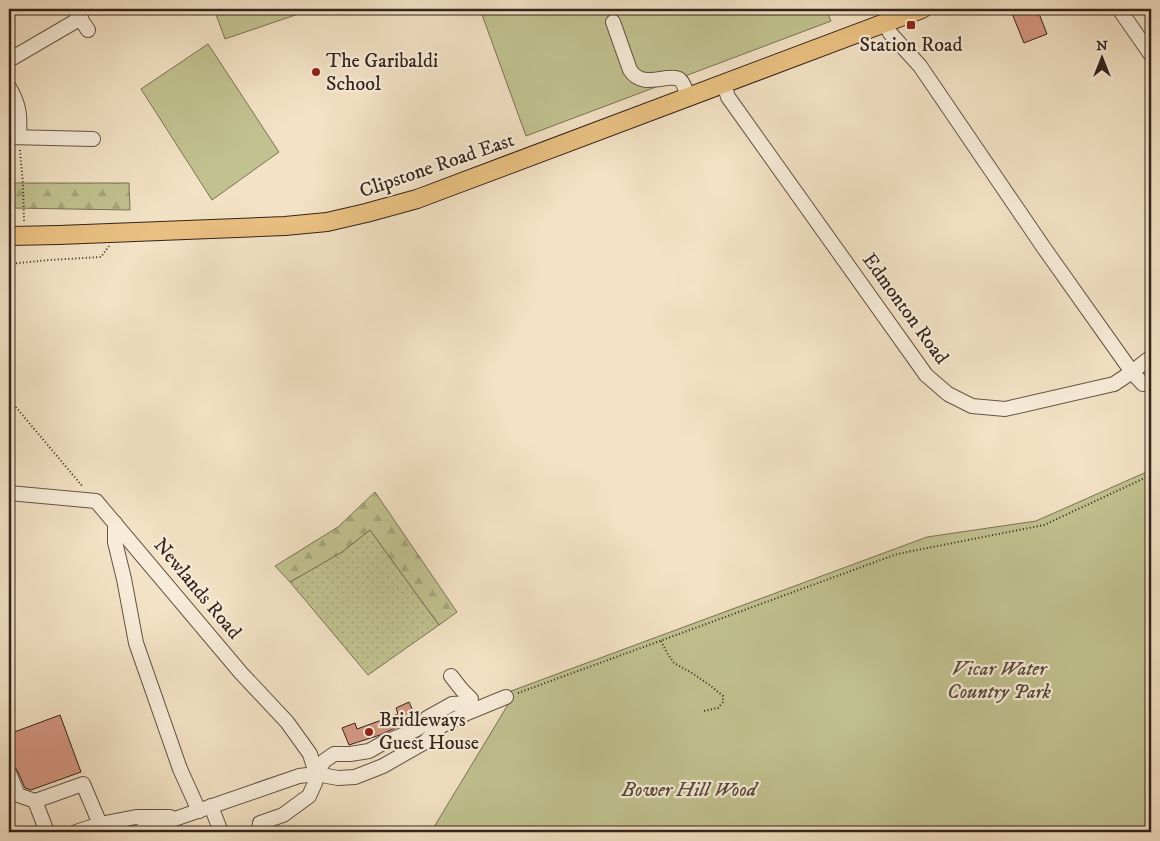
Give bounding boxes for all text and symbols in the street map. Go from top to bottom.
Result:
marker: Station Road [905,19,917,31]
north arrow [1078,32,1128,82]
place label: Station Road [860,33,962,58]
text: N [1096,37,1108,55]
place label: The Garibaldi School [326,49,438,97]
marker: The Garibaldi School [310,66,322,78]
street label: Clipstone Road East [356,128,518,204]
street label: Edmonton Road [856,248,954,370]
street label: Newlands Road [148,533,246,645]
park label: Vicar Water Country Park [947,657,1052,705]
place label: Bridleways Guest House [379,708,479,756]
marker: Bridleways Guest House [363,726,375,738]
park label: Bower Hill Wood [621,778,760,803]

